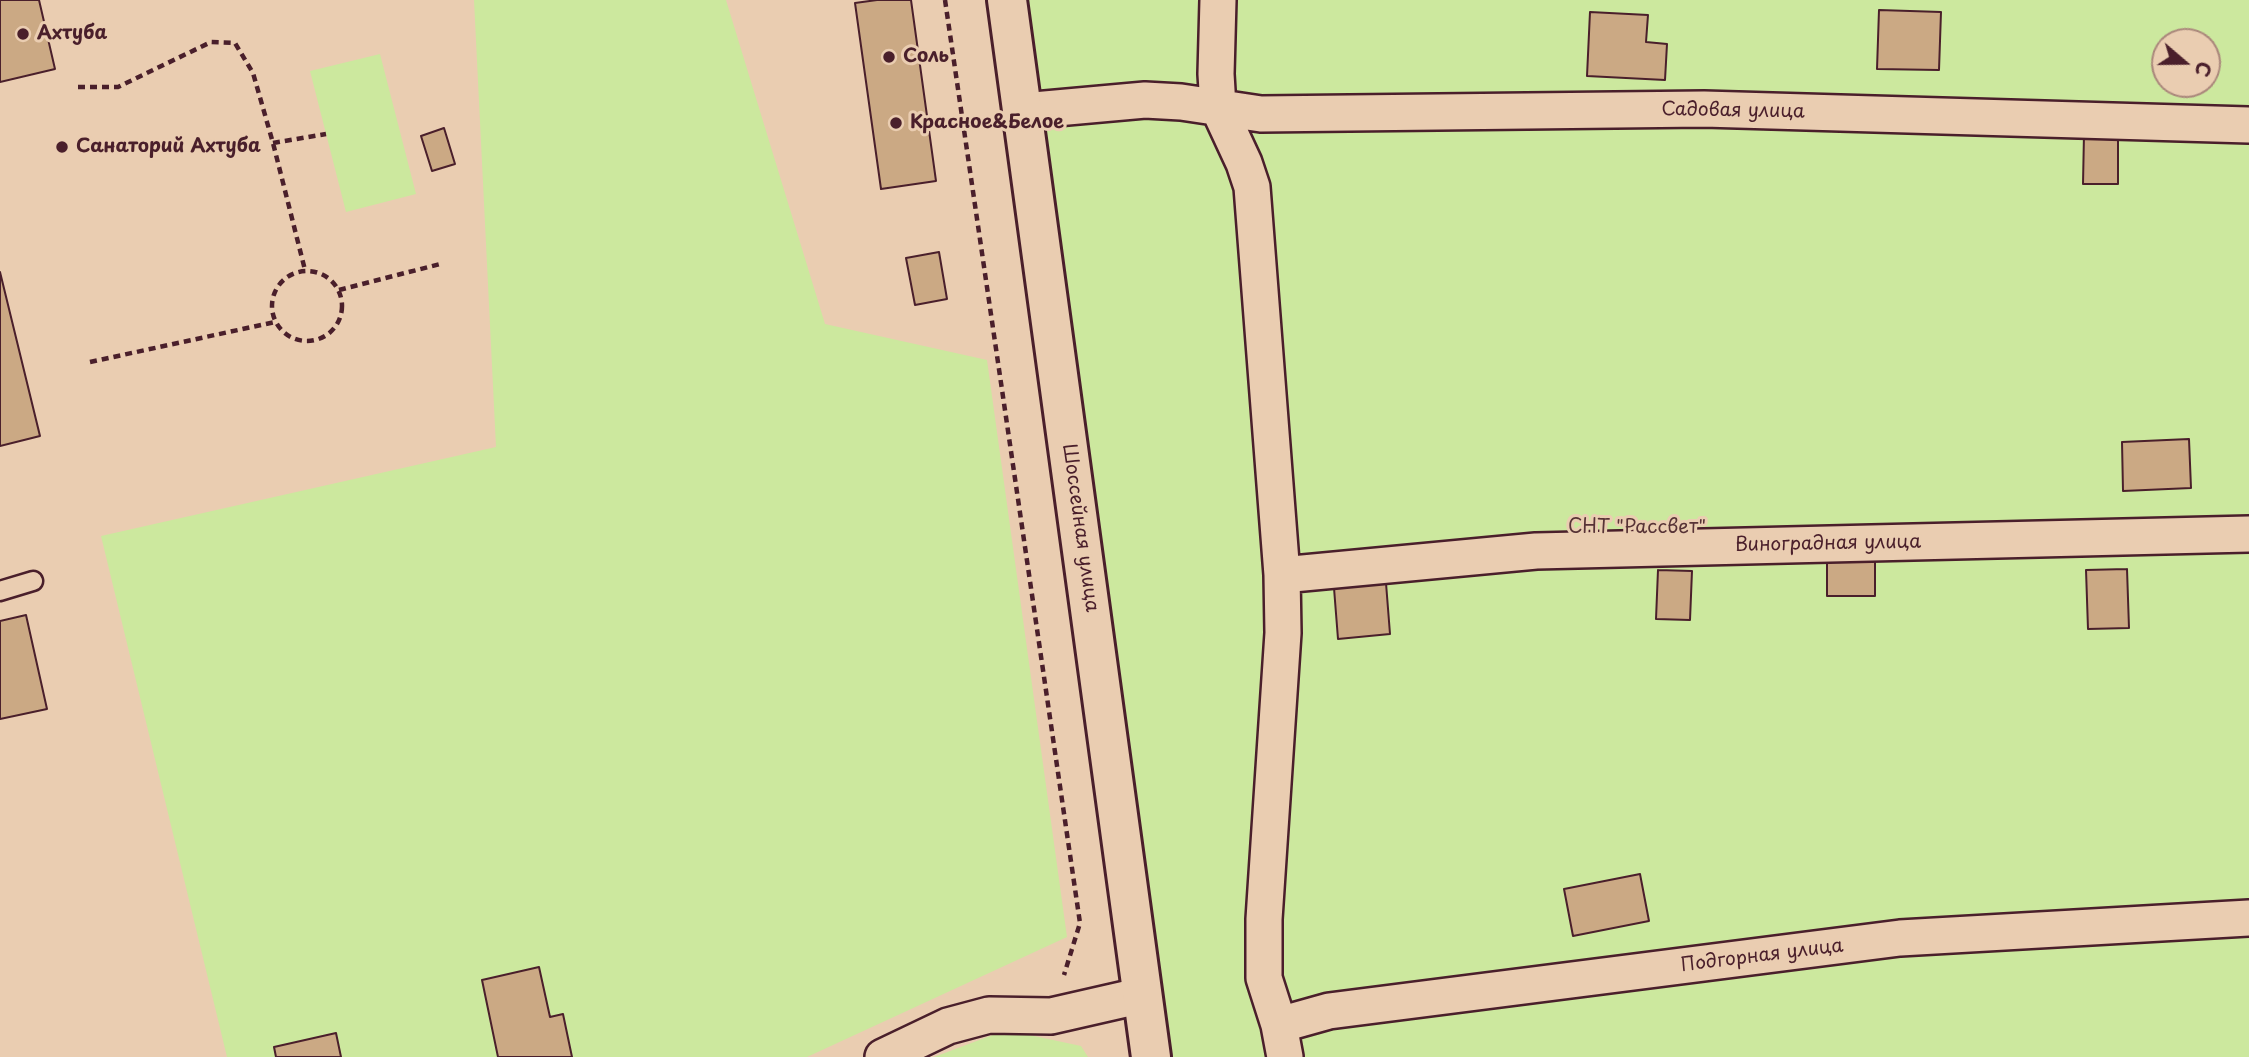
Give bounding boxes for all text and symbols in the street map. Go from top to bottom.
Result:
place label: Ахтуба [37,23,107,45]
marker: Ахтуба [15,26,31,42]
north arrow [2151,28,2221,98]
place label: Соль [903,46,949,68]
marker: Соль [881,49,897,65]
text: С [2188,58,2219,81]
street label: Садовая улица [1661,98,1805,124]
place label: Красное&Белое [910,112,1064,134]
marker: Красное&Белое [888,115,904,131]
place label: Санаторий Ахтуба [76,136,261,158]
marker: Санаторий Ахтуба [54,139,70,155]
street label: Шоссейная улица [1057,443,1103,613]
park label: СНТ "Рассвет" [1568,517,1706,539]
street label: Виноградная улица [1735,531,1921,557]
street label: Подгорная улица [1679,935,1845,977]

